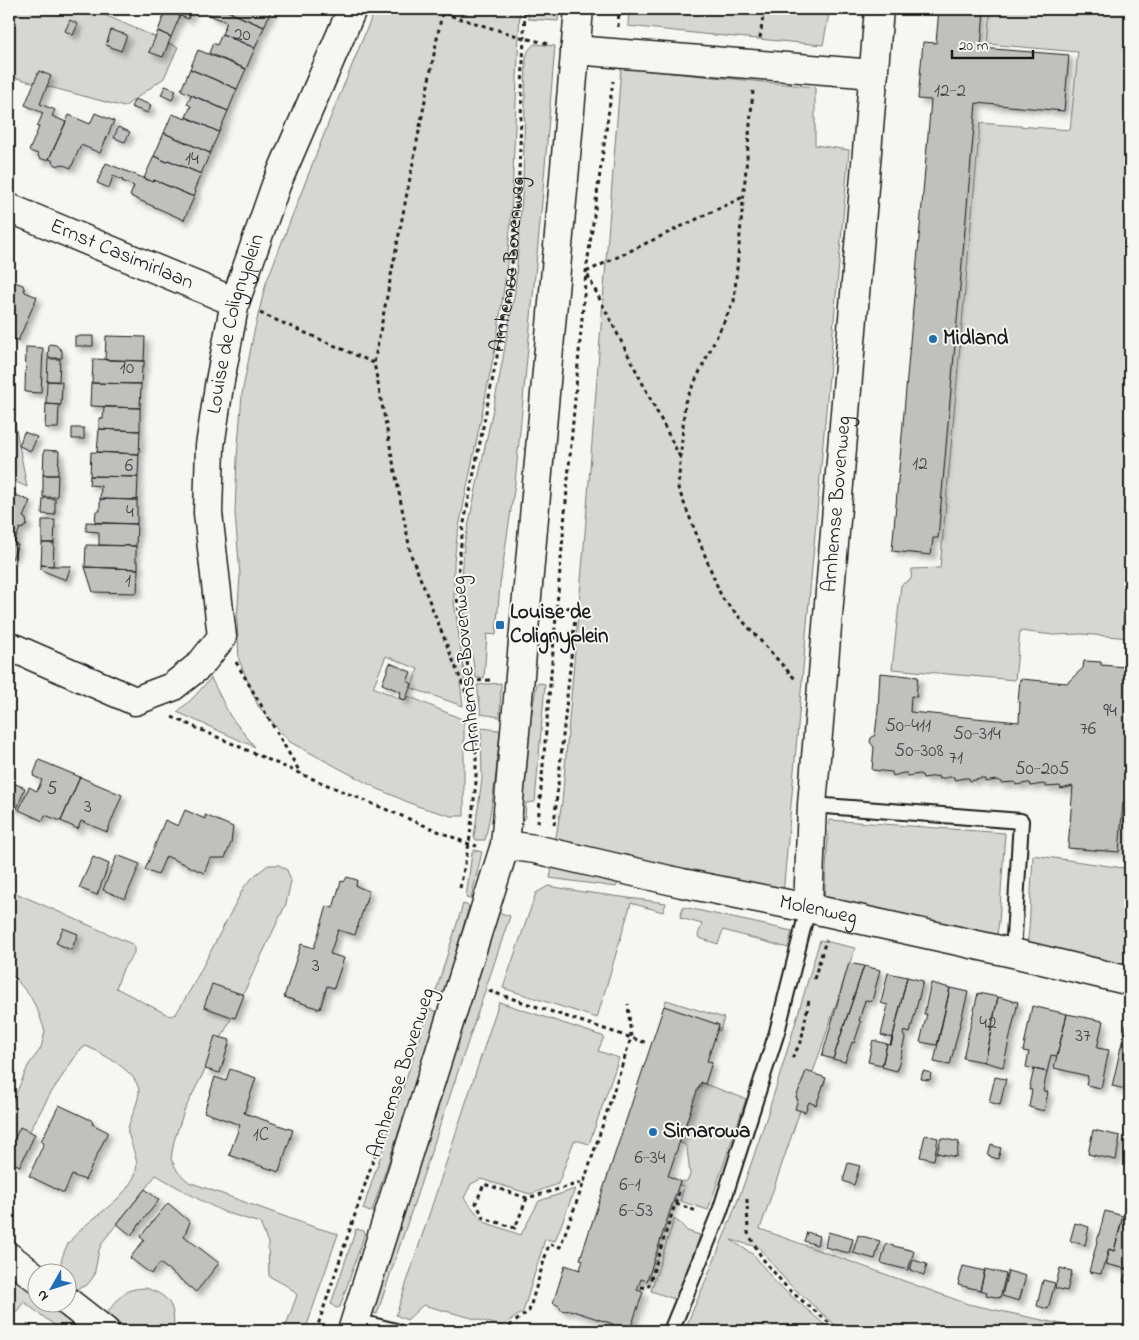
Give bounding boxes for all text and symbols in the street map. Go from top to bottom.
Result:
house number: 20 [233,22,251,49]
scale bar [952,28,1033,60]
text: 20 m [959,35,989,57]
house number: 12-2 [934,78,966,105]
house number: 14 [185,146,199,173]
street label: Arnhemse Bovenweg [483,175,536,355]
street label: Ernst Casimirlaan [45,212,198,298]
street label: Louise de Colignyplein [200,230,273,416]
place label: Midland [943,324,1009,354]
marker: Midland [927,333,939,345]
house number: 10 [120,355,134,382]
street label: Arnhemse Bovenweg [815,415,862,594]
house number: 12 [912,451,928,478]
house number: 6 [125,453,133,480]
house number: 4 [126,499,134,526]
house number: 1 [125,568,131,595]
street label: Arnhemse Bovenweg [444,574,492,753]
place label: Louise de Colignyplein [510,598,608,654]
marker: Louise de Colignyplein [494,619,506,631]
house number: 94 [1103,698,1117,725]
house number: 50-411 [885,713,931,740]
house number: 76 [1080,716,1096,743]
house number: 50-314 [953,721,1001,748]
house number: 50-308 [894,738,944,765]
house number: 71 [949,745,963,772]
house number: 50-205 [1015,756,1069,783]
house number: 5 [47,776,58,803]
house number: 3 [84,794,92,821]
street label: Molenweg [777,888,860,935]
house number: 3 [312,953,320,980]
street label: Arnhemse Bovenweg [360,984,446,1162]
house number: 42 [979,1010,997,1037]
house number: 37 [1075,1023,1091,1050]
place label: Simarowa [663,1117,750,1147]
house number: 1C [253,1122,269,1149]
marker: Simarowa [647,1126,659,1138]
house number: 6-34 [634,1145,666,1172]
house number: 6-1 [619,1172,641,1199]
house number: 6-53 [619,1198,653,1225]
north arrow [28,1262,78,1312]
text: N [32,1285,54,1306]

